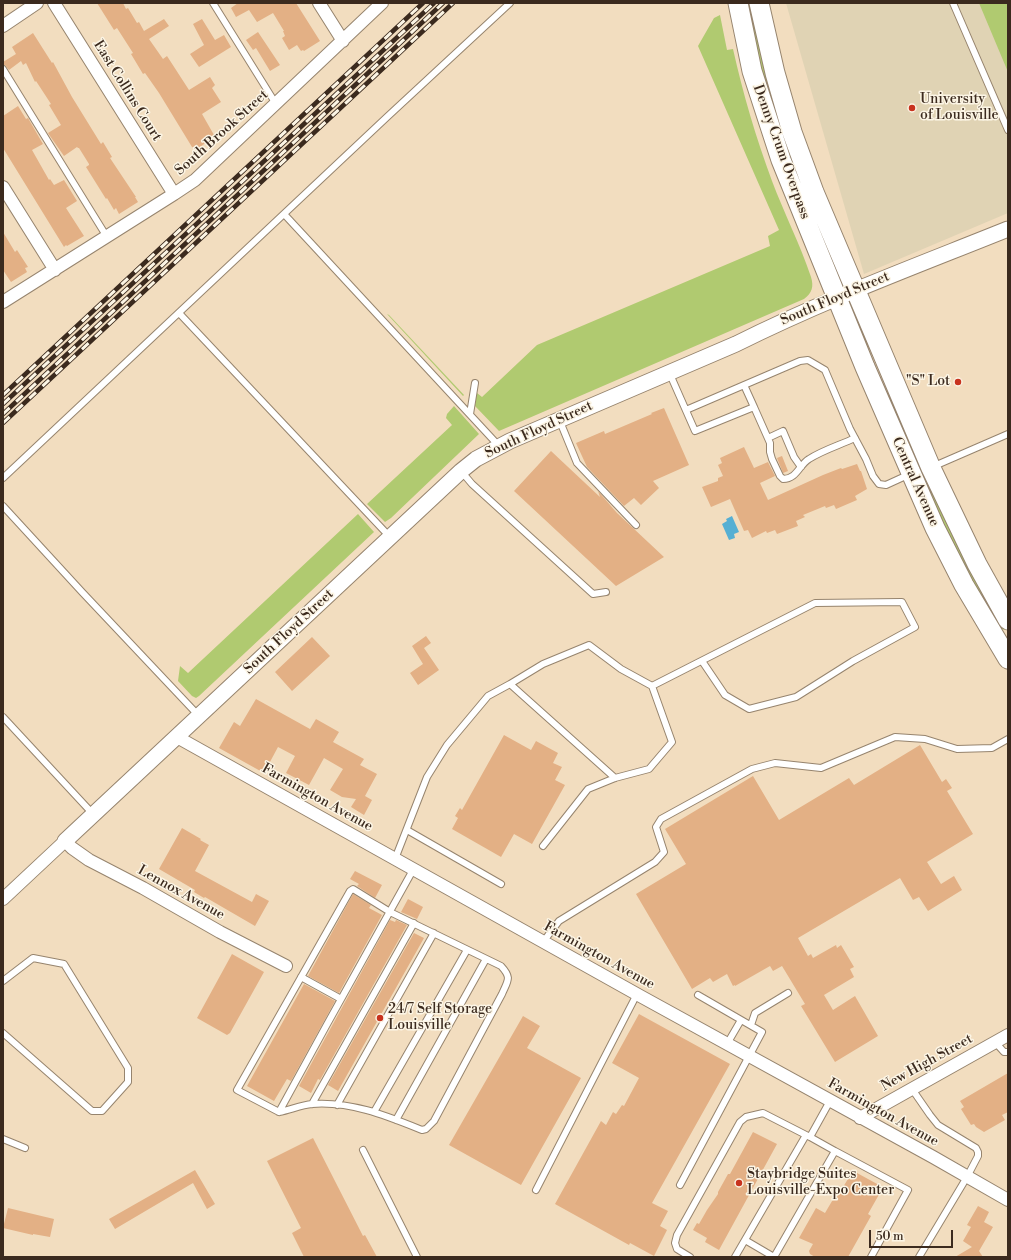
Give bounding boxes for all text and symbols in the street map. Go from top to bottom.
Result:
street label: East Collins Court [89,38,165,144]
street label: Denny Crum Overpass [749,82,813,222]
street label: South Brook Street [172,87,272,179]
place label: University of Louisville [920,92,999,124]
marker: University of Louisville [907,103,917,113]
street label: South Floyd Street [778,268,892,330]
place label: "S" Lot [906,374,950,390]
marker: "S" Lot [953,377,963,387]
street label: South Floyd Street [483,398,595,462]
street label: Central Avenue [888,435,942,529]
street label: South Floyd Street [241,586,337,678]
street label: Farmington Avenue [259,761,375,835]
street label: Lennox Avenue [135,862,227,924]
street label: Farmington Avenue [541,919,657,993]
place label: 24/7 Self Storage Louisville [388,1002,492,1034]
marker: 24/7 Self Storage Louisville [375,1013,385,1023]
street label: New High Street [878,1031,976,1095]
street label: Farmington Avenue [825,1076,941,1150]
place label: Staybridge Suites Louisville-Expo Center [747,1167,894,1200]
marker: Staybridge Suites Louisville-Expo Center [734,1178,744,1188]
scale bar [871,1222,955,1248]
text: 50 m [876,1229,904,1244]

